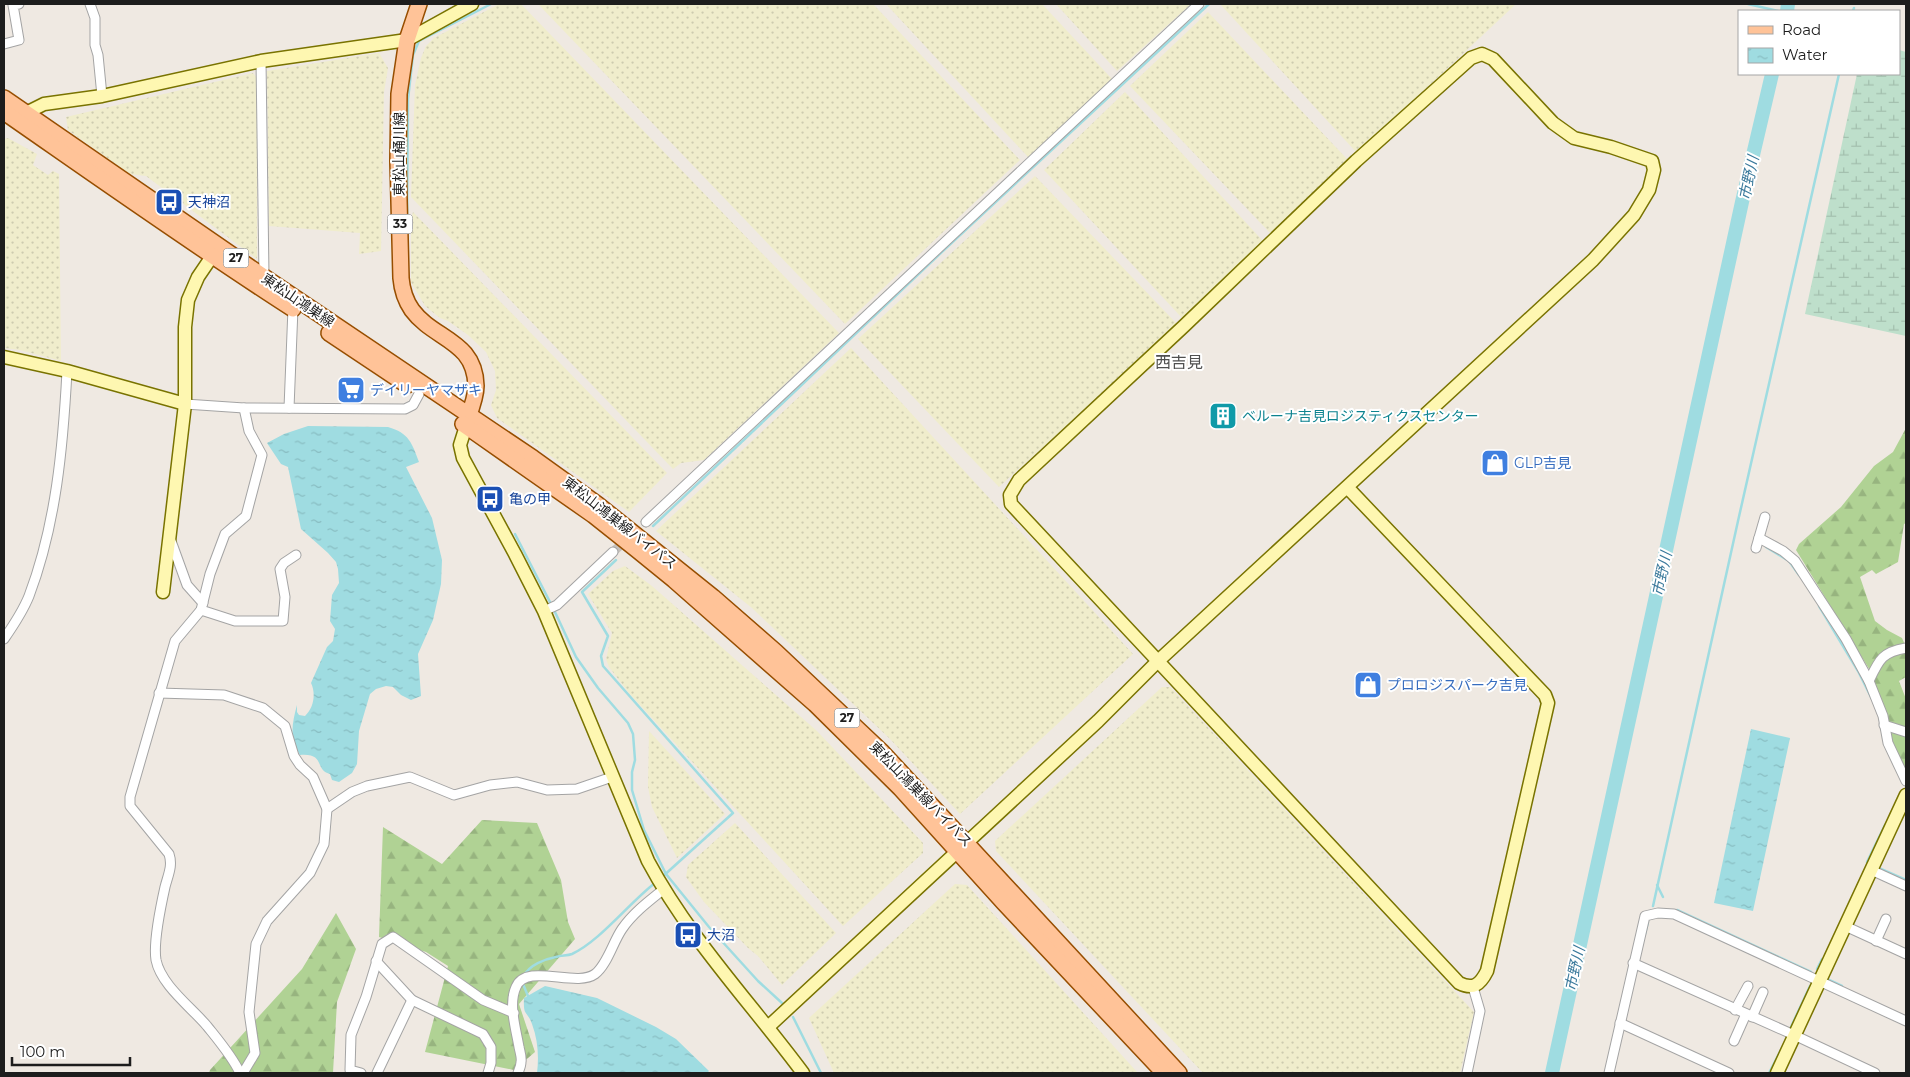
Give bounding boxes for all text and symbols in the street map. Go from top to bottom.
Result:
legend [1738,10,1900,75]
text: Road [1782,20,1821,39]
text: Water [1782,45,1828,64]
street label: 東松山桶川線 [390,112,408,196]
water label: 市野川 [1735,152,1763,202]
bus stop icon: 天神沼 [154,187,184,217]
place label: 天神沼 [188,193,230,211]
road number: 33 [388,214,412,233]
road number: 27 [224,248,248,268]
street label: 東松山鴻巣線 [258,269,338,331]
district label: 西吉見 [1155,353,1203,372]
supermarket icon: デイリーヤマザキ [336,375,366,405]
place label: デイリーヤマザキ [370,381,482,399]
building icon: ベルーナ吉見ロジスティクスセンター [1208,401,1238,431]
place label: ベルーナ吉見ロジスティクスセンター [1242,407,1479,425]
shop icon: GLP吉見 [1480,448,1510,478]
place label: GLP吉見 [1514,454,1571,472]
street label: 東松山鴻巣線バイパス [559,473,681,573]
bus stop icon: 亀の甲 [475,484,505,514]
place label: 亀の甲 [509,490,551,508]
water label: 市野川 [1648,548,1676,598]
shop icon: プロロジスパーク吉見 [1353,670,1383,700]
place label: プロロジスパーク吉見 [1387,676,1527,694]
road number: 27 [834,708,860,728]
street label: 東松山鴻巣線バイパス [866,737,976,851]
bus stop icon: 大沼 [673,920,703,950]
place label: 大沼 [707,926,735,944]
water label: 市野川 [1561,943,1589,993]
scale bar [12,1034,130,1066]
text: 100 m [20,1042,65,1061]

